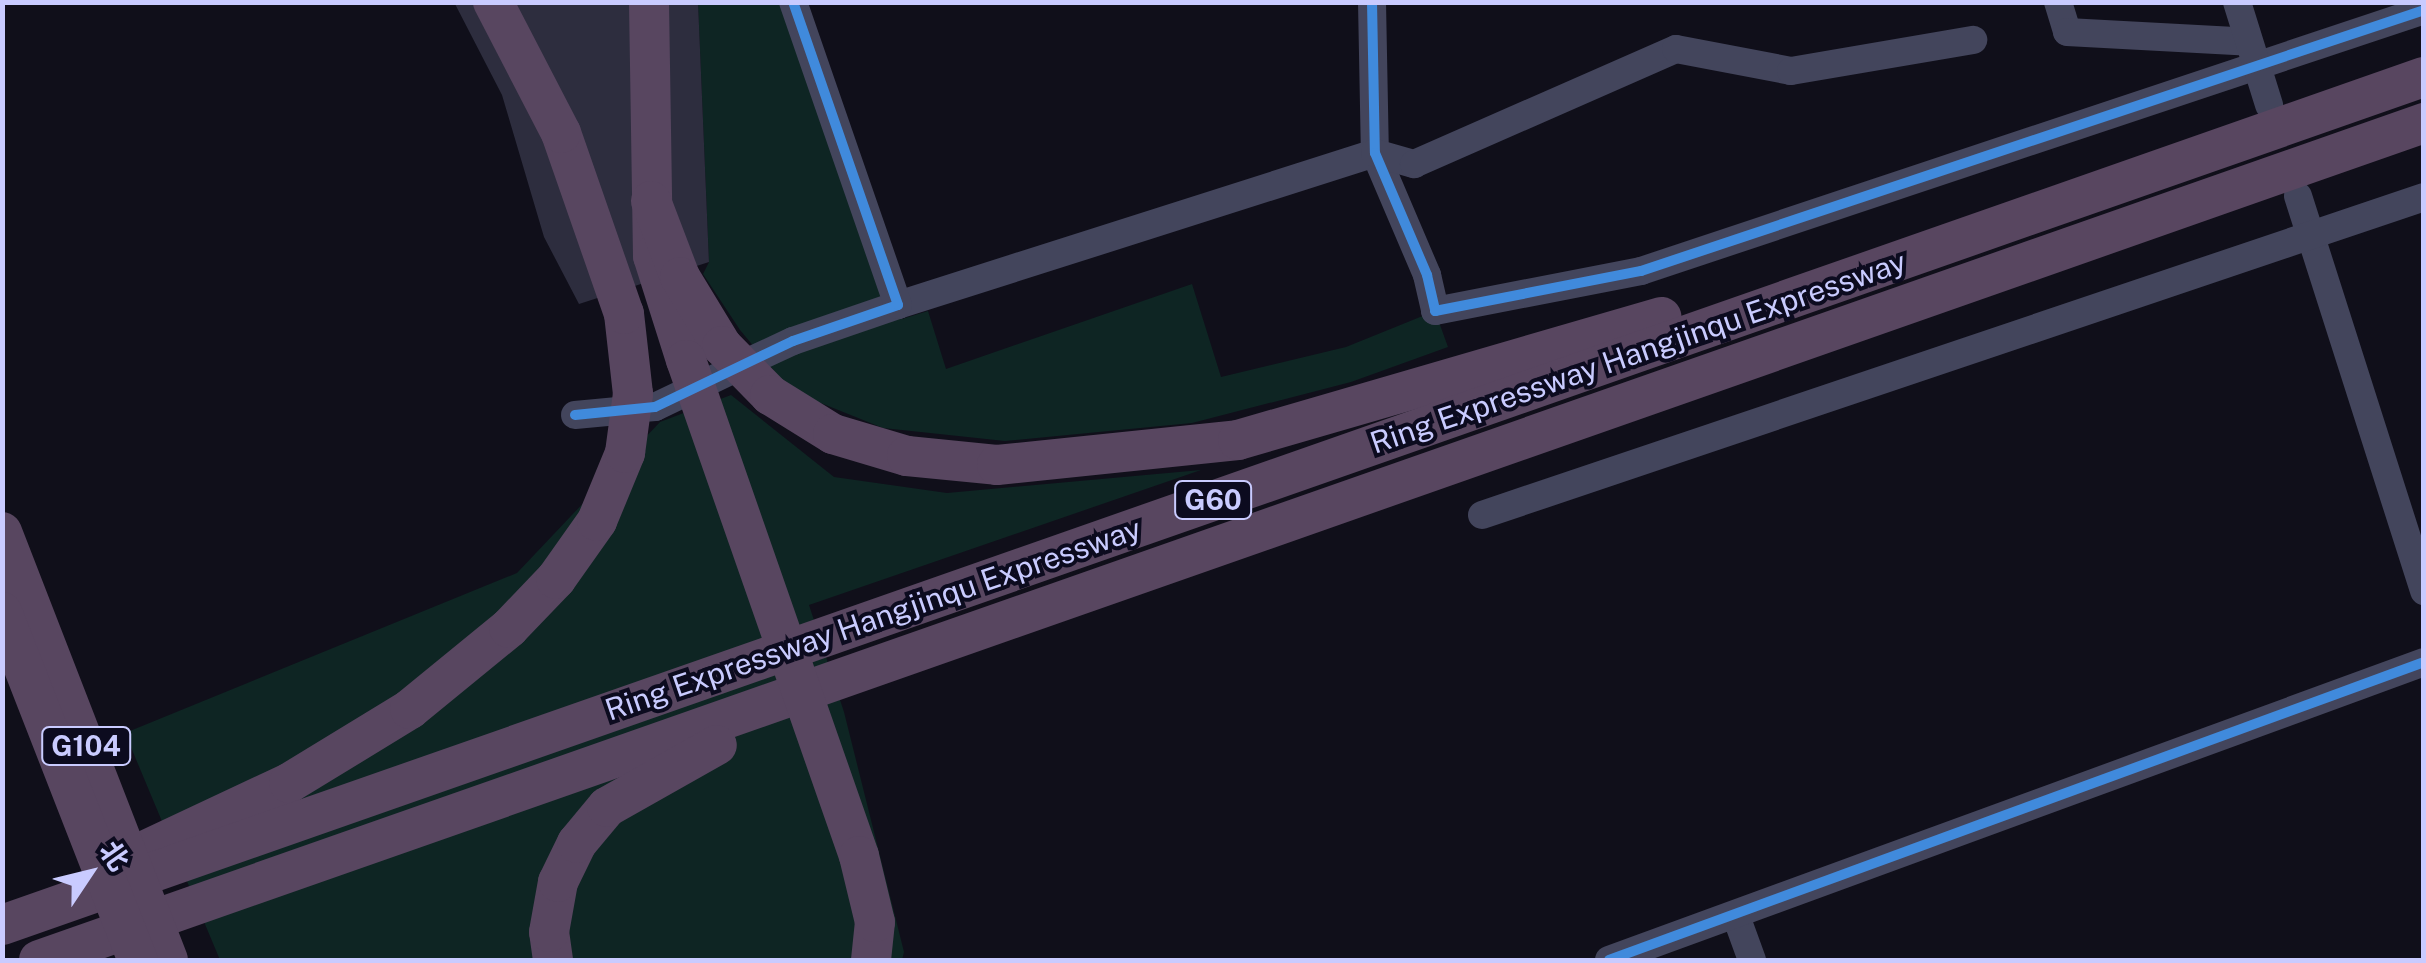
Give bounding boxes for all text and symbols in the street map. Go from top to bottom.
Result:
street label: Ring Expressway Hangjinqu Expressway [1365,243,1911,461]
road number: G60 [1173,477,1253,523]
street label: Ring Expressway Hangjinqu Expressway [600,510,1146,728]
road number: G104 [41,723,131,769]
north arrow [40,823,140,923]
text: 北 [93,835,137,876]

